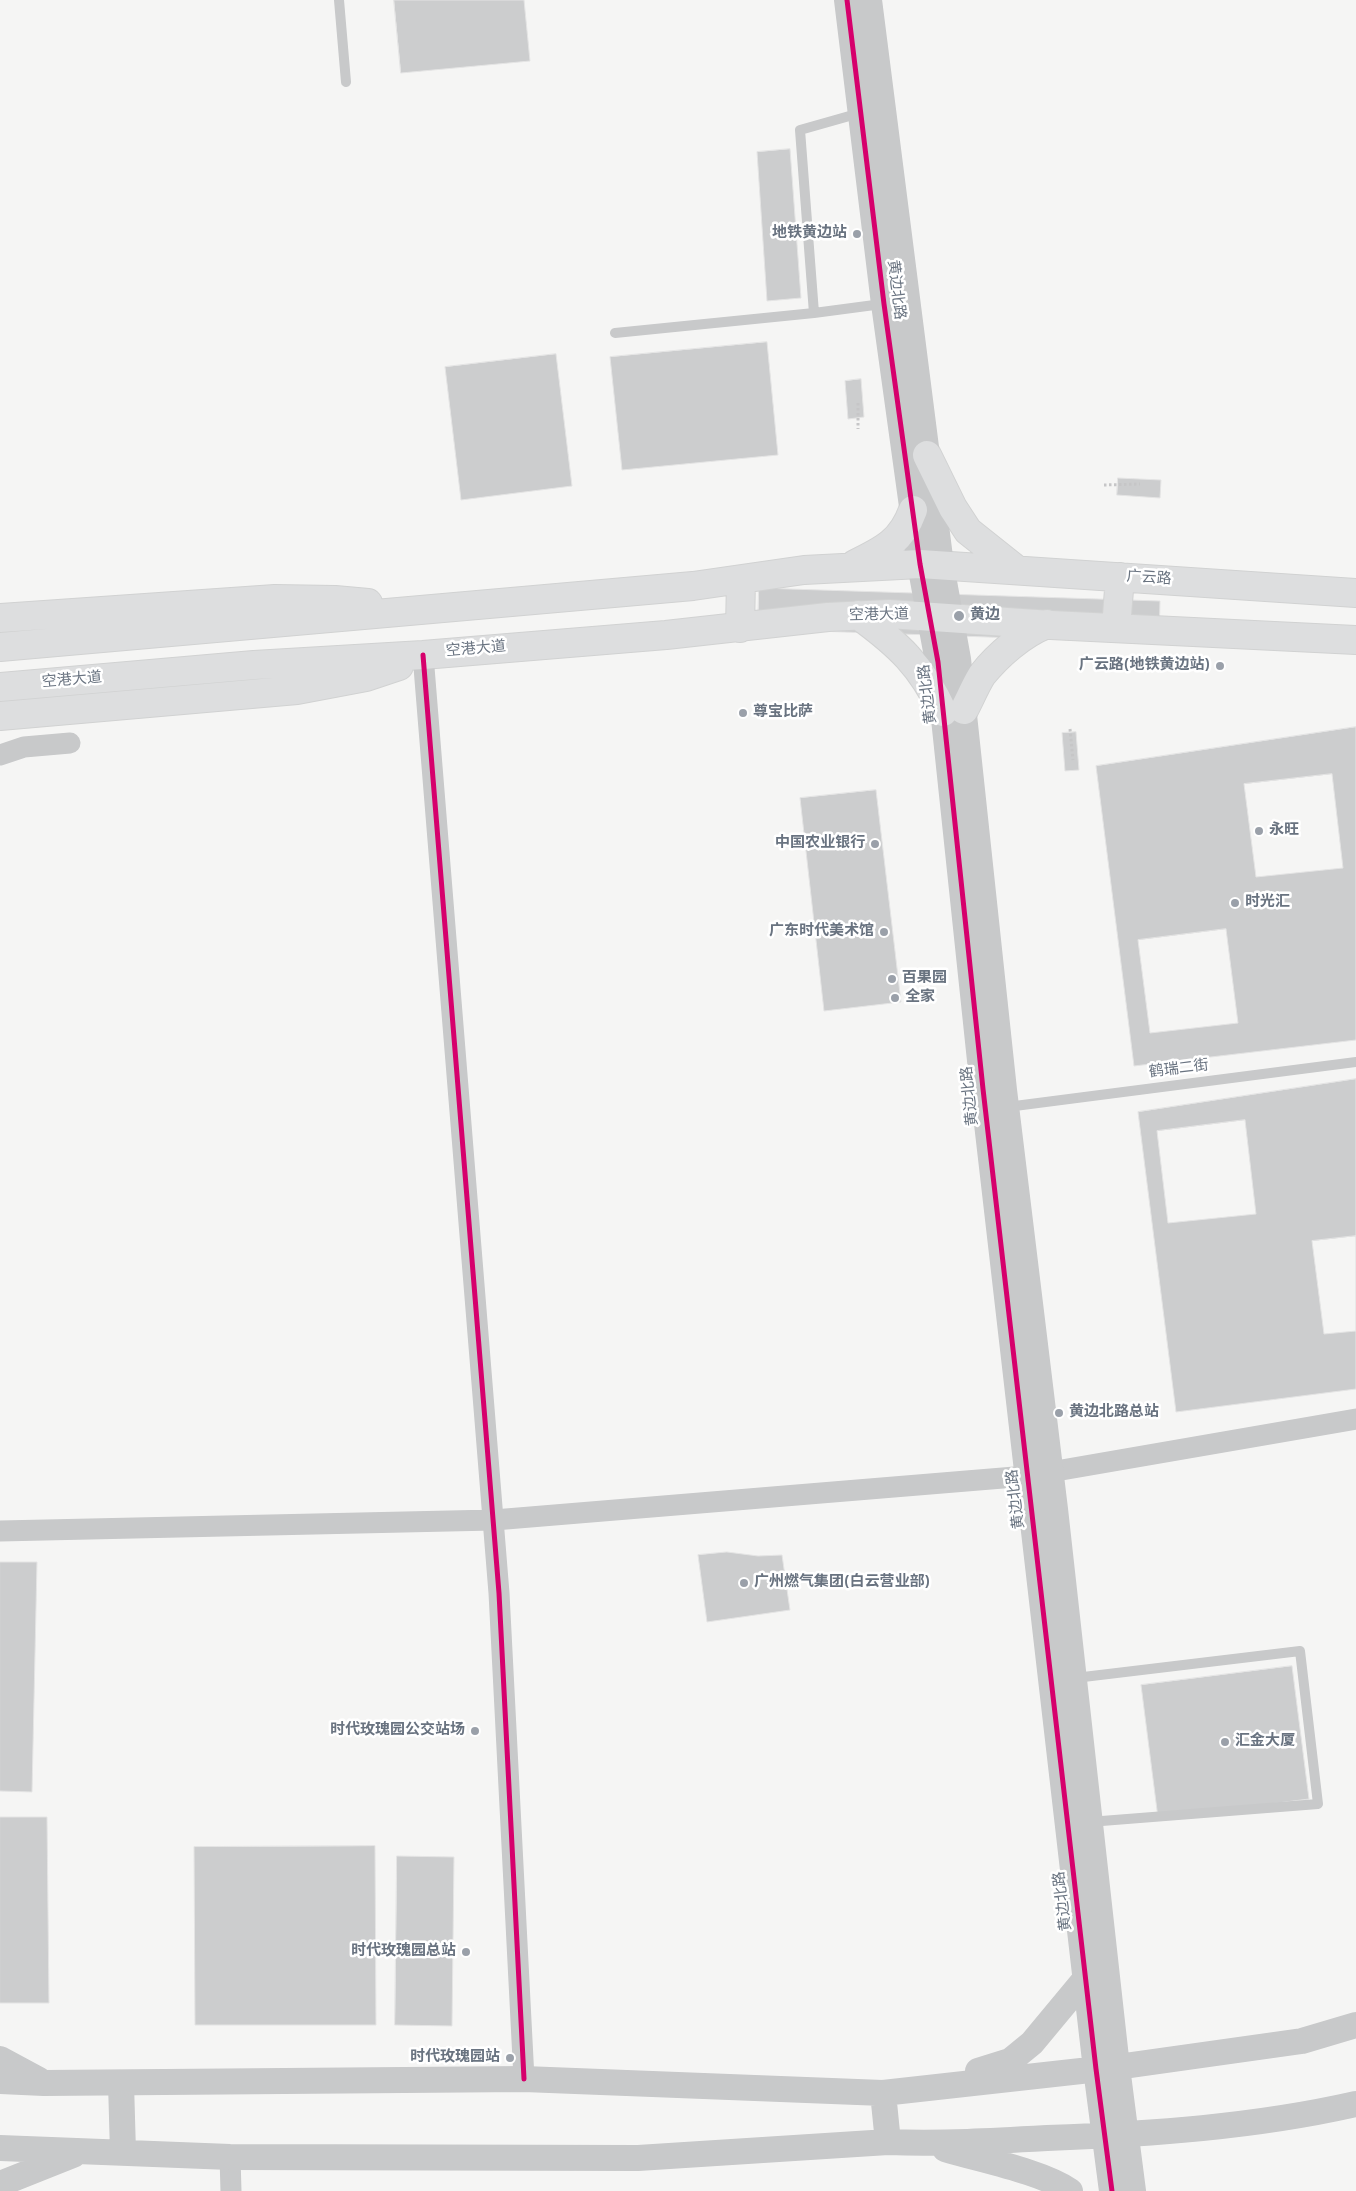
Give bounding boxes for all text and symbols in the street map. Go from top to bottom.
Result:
place label: 地铁黄边站 [772,225,847,243]
marker: 地铁黄边站 [851,228,863,240]
street label: 黄边北路 [882,259,908,321]
street label: 广云路 [1126,568,1172,590]
street label: 空港大道 [849,606,909,626]
place label: 黄边 [970,607,1000,625]
marker: 黄边 [952,609,966,623]
street label: 空港大道 [445,638,507,662]
place label: 广云路(地铁黄边站) [1079,657,1210,675]
marker: 广云路(地铁黄边站) [1214,660,1226,672]
street label: 黄边北路 [916,663,942,725]
street label: 空港大道 [41,669,103,693]
place label: 尊宝比萨 [753,704,813,722]
marker: 尊宝比萨 [737,707,749,719]
place label: 永旺 [1269,822,1299,840]
marker: 永旺 [1253,825,1265,837]
place label: 中国农业银行 [775,835,865,853]
marker: 中国农业银行 [869,838,881,850]
place label: 时光汇 [1245,894,1290,912]
marker: 时光汇 [1229,897,1241,909]
place label: 广东时代美术馆 [769,923,874,941]
marker: 广东时代美术馆 [878,926,890,938]
place label: 百果园 [902,970,947,988]
marker: 百果园 [886,973,898,985]
place label: 全家 [905,989,935,1007]
marker: 全家 [889,992,901,1004]
street label: 鹤瑞二街 [1148,1057,1210,1083]
street label: 黄边北路 [959,1065,983,1127]
place label: 黄边北路总站 [1069,1404,1159,1422]
marker: 黄边北路总站 [1053,1407,1065,1419]
street label: 黄边北路 [1004,1468,1030,1530]
place label: 广州燃气集团(白云营业部) [754,1574,930,1592]
marker: 广州燃气集团(白云营业部) [738,1577,750,1589]
place label: 时代玫瑰园公交站场 [330,1722,465,1740]
marker: 时代玫瑰园公交站场 [469,1725,481,1737]
place label: 汇金大厦 [1235,1733,1295,1751]
marker: 汇金大厦 [1219,1736,1231,1748]
street label: 黄边北路 [1051,1870,1077,1932]
place label: 时代玫瑰园总站 [351,1943,456,1961]
marker: 时代玫瑰园总站 [460,1946,472,1958]
place label: 时代玫瑰园站 [410,2049,500,2067]
marker: 时代玫瑰园站 [504,2052,516,2064]

